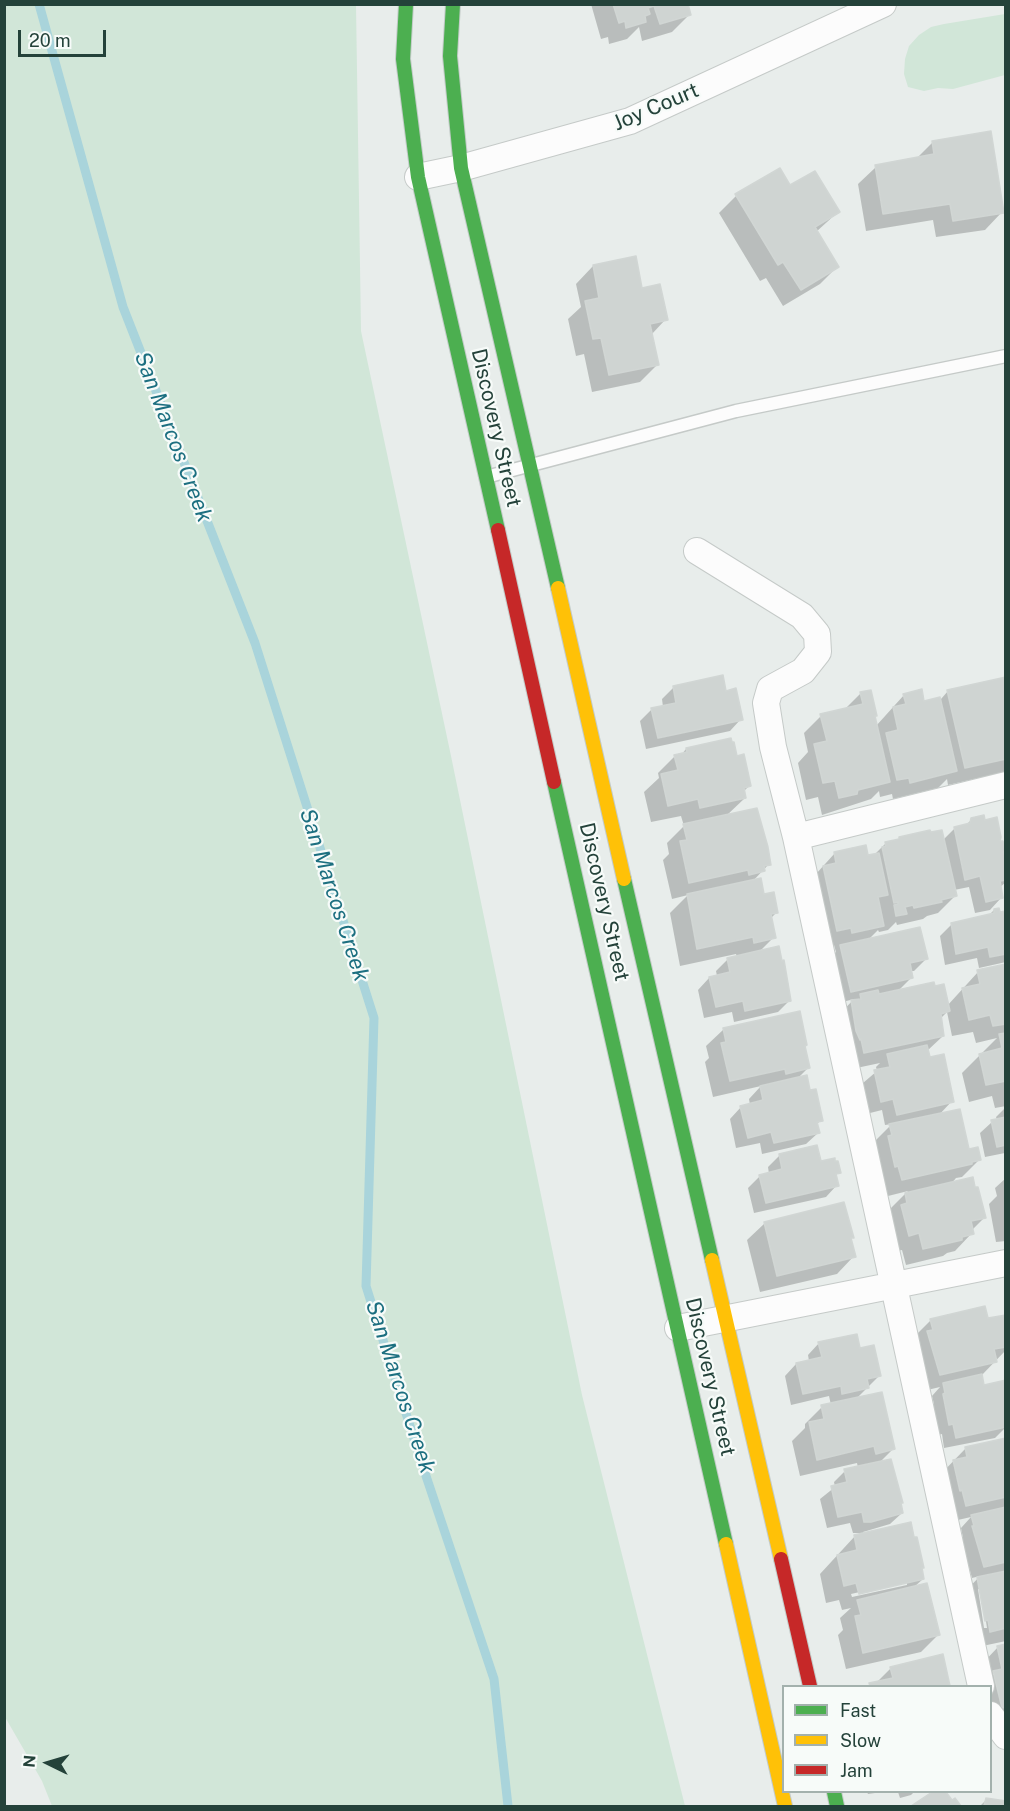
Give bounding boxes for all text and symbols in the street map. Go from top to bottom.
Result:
scale bar [21,18,110,56]
text: 20 m [29,30,71,51]
street label: Joy Court [609,78,703,136]
street label: Discovery Street [466,346,526,510]
water label: San Marcos Creek [128,348,218,526]
water label: San Marcos Creek [294,805,374,985]
street label: Discovery Street [574,820,634,984]
street label: Discovery Street [680,1295,740,1459]
water label: San Marcos Creek [360,1297,440,1477]
legend [782,1685,992,1793]
text: Fast [840,1700,876,1721]
text: Slow [840,1730,881,1751]
north arrow [18,1733,78,1793]
text: N [20,1754,40,1768]
text: Jam [840,1760,873,1781]

